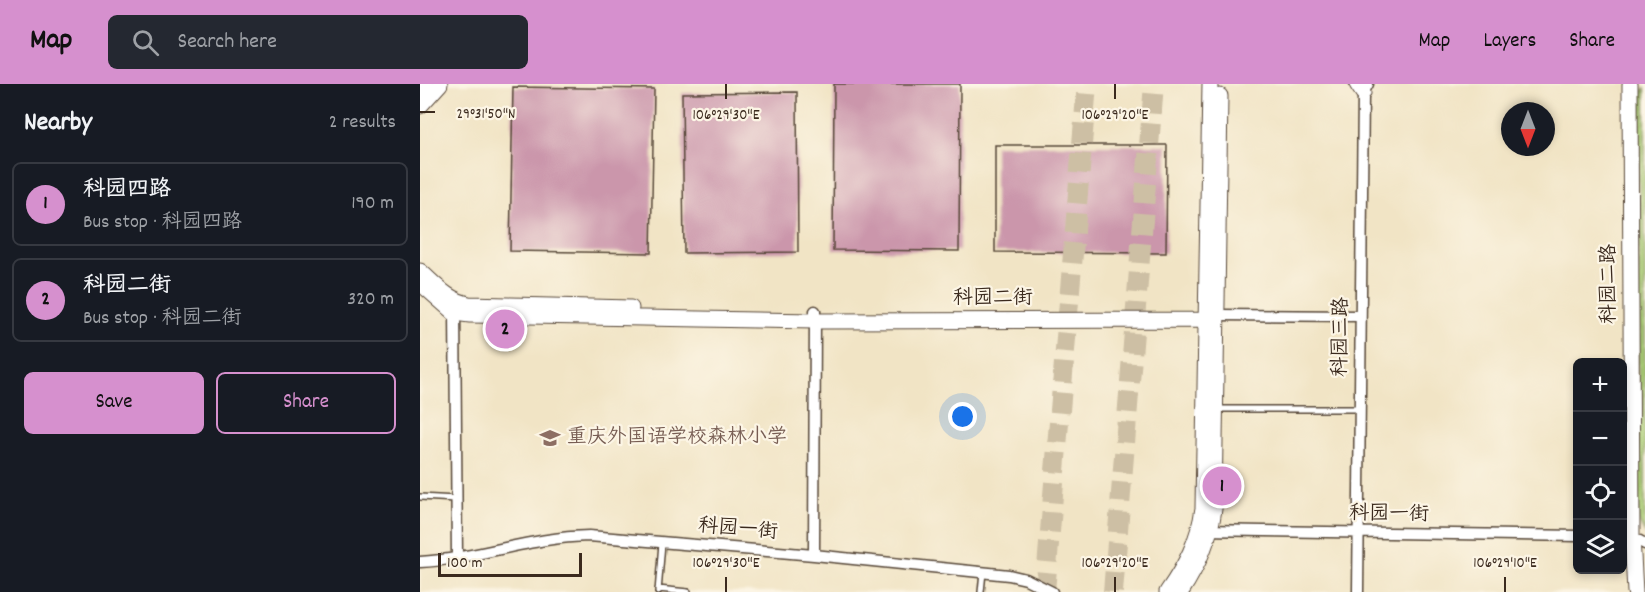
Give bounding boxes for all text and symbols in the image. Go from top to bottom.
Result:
search box [108,15,528,69]
text: Map [30,22,72,62]
icon: search [129,26,162,59]
text: Search here [177,27,277,58]
text: Map [1419,27,1450,57]
text: Layers [1483,27,1536,57]
text: Share [1569,27,1615,57]
north arrow [1501,102,1555,156]
text: 29°31'50"N [456,104,516,126]
text: Nearby [24,105,92,142]
text: 106°29'30"E [693,105,760,127]
text: 106°29'20"E [1082,105,1149,127]
text: 2 results [329,109,396,137]
text: 科园四路 [83,175,171,206]
text: 1 [43,190,48,218]
text: 190 m [351,190,394,218]
text: Bus stop · 科园四路 [83,209,242,237]
street label: 科园二路 [1596,243,1624,324]
text: 科园二街 [83,271,171,302]
street label: 科园二街 [953,285,1033,313]
text: 2 [41,286,50,314]
text: 320 m [347,286,394,314]
street label: 科园三路 [1327,296,1357,377]
text: Bus stop · 科园二街 [83,305,242,333]
pin: 2 [486,306,524,352]
map controls [1573,358,1627,574]
button: + [1573,358,1627,412]
button: Save [24,372,204,434]
button: Share [216,372,396,434]
your location [948,402,977,431]
button: − [1573,412,1627,466]
place label: 重庆外国语学校森林小学 [567,424,787,452]
school or university icon: 重庆外国语学校森林小学 [538,426,562,450]
pin: 1 [1202,464,1242,508]
button: locate [1573,466,1627,520]
street label: 科园一街 [1349,500,1429,530]
street label: 科园一街 [697,513,779,547]
button: layers [1573,520,1627,574]
scale bar [438,550,582,578]
text: 100 m [447,552,483,575]
text: 106°29'30"E [693,553,760,575]
text: 106°29'20"E [1082,553,1149,575]
text: 106°29'10"E [1473,553,1537,575]

